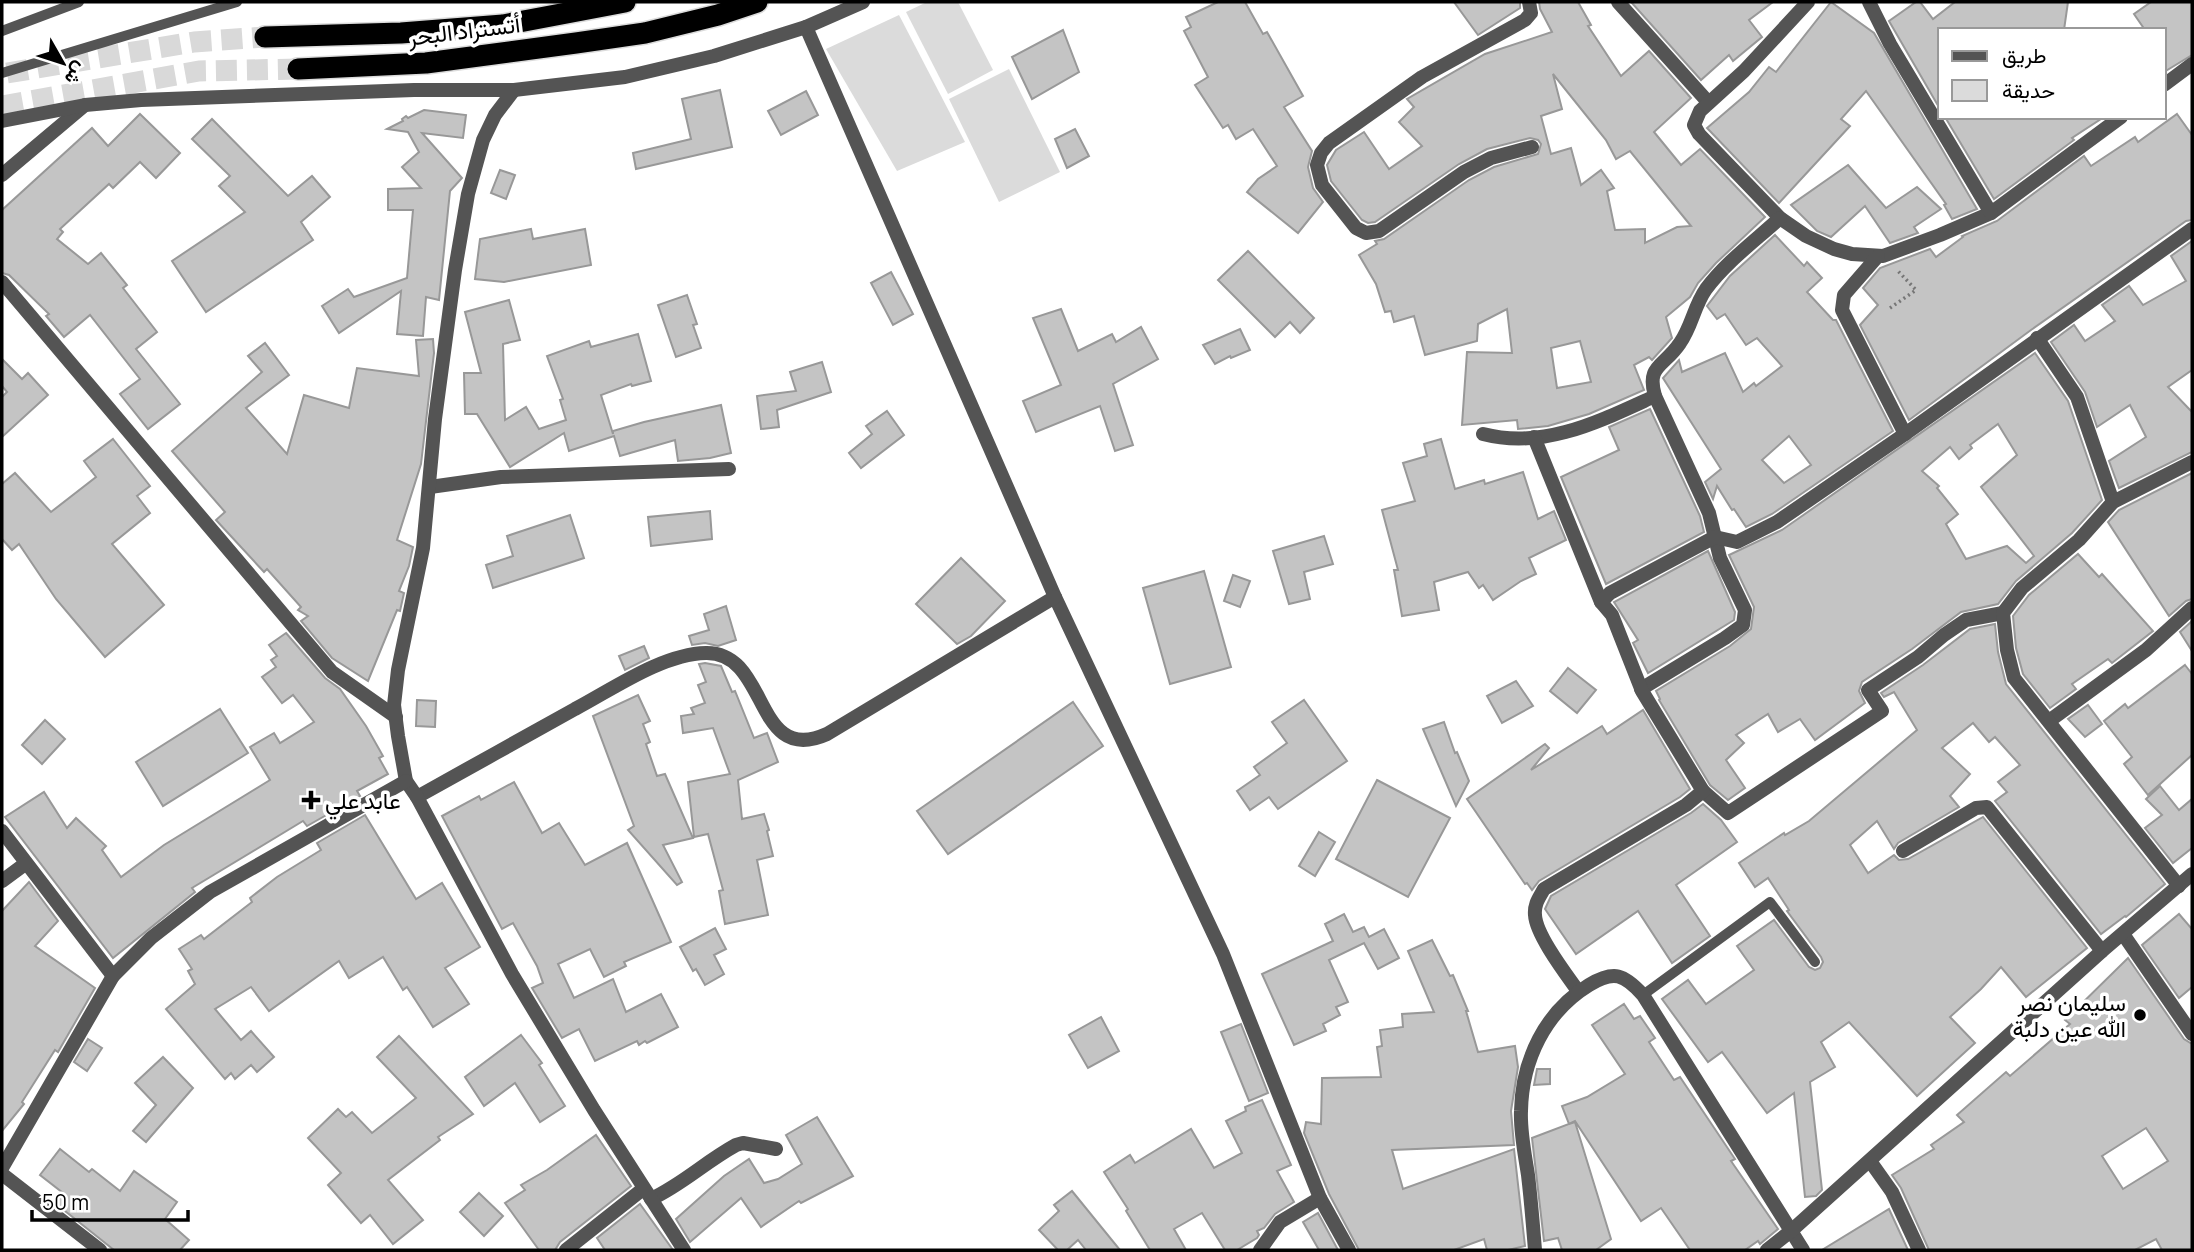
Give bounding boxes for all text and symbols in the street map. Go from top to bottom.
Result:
street label: أتستراد البحر [405,7,522,53]
north arrow [28,28,98,98]
legend [1938,28,2166,119]
text: طريق [2002,41,2047,69]
text: ش [59,57,94,91]
text: حديقة [2002,76,2055,104]
place label: عابد علي [325,784,401,820]
marker: عابد علي [303,792,319,808]
place label: سليمان نصر الله عين دلبة [2013,986,2126,1044]
marker: سليمان نصر الله عين دلبة [2132,1007,2148,1023]
scale bar [32,1178,187,1222]
text: 50 m [42,1188,89,1216]

